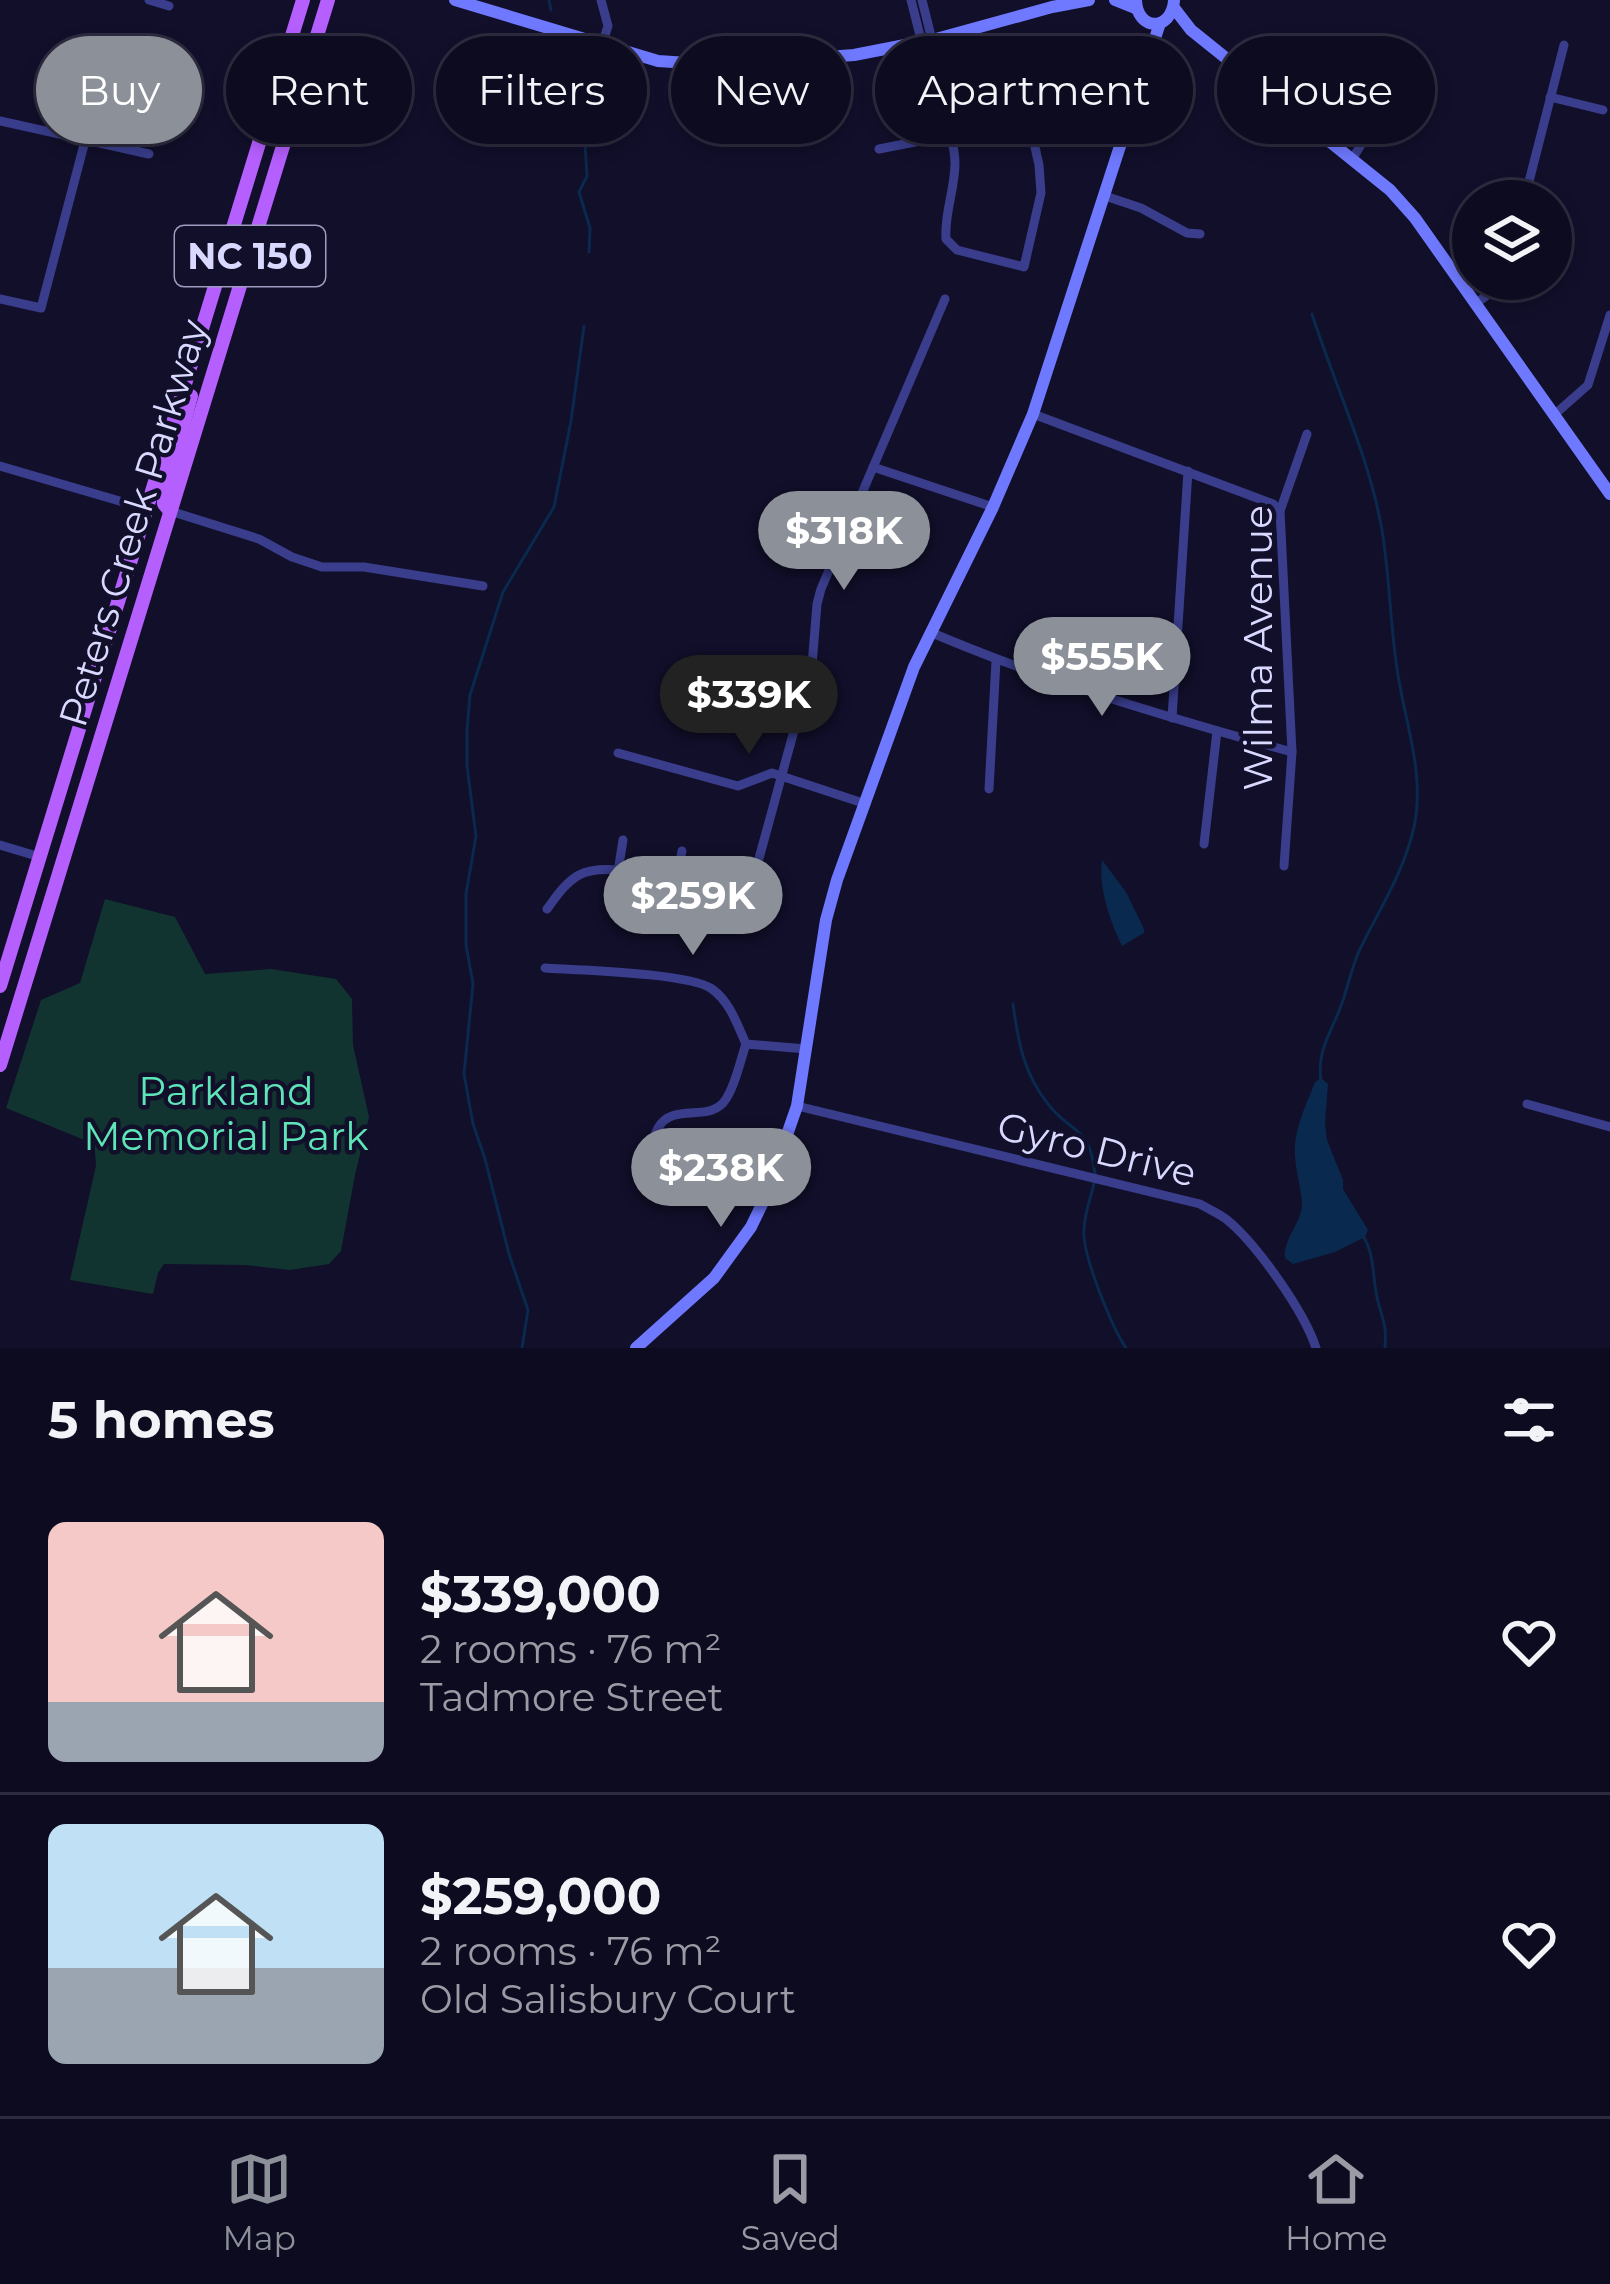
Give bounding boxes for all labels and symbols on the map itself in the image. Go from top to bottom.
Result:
road number: NC 150 [175,226,325,286]
street label: Peters Creek Parkway [48,313,218,732]
pin: $318K [760,491,928,593]
street label: Wilma Avenue [1234,505,1282,791]
pin: $555K [1018,617,1186,719]
pin: $339K [665,655,833,757]
pin: $259K [609,856,777,958]
park label: Parkland Memorial Park [83,1067,369,1160]
street label: Gyro Drive [993,1101,1201,1197]
pin: $238K [637,1128,805,1230]

